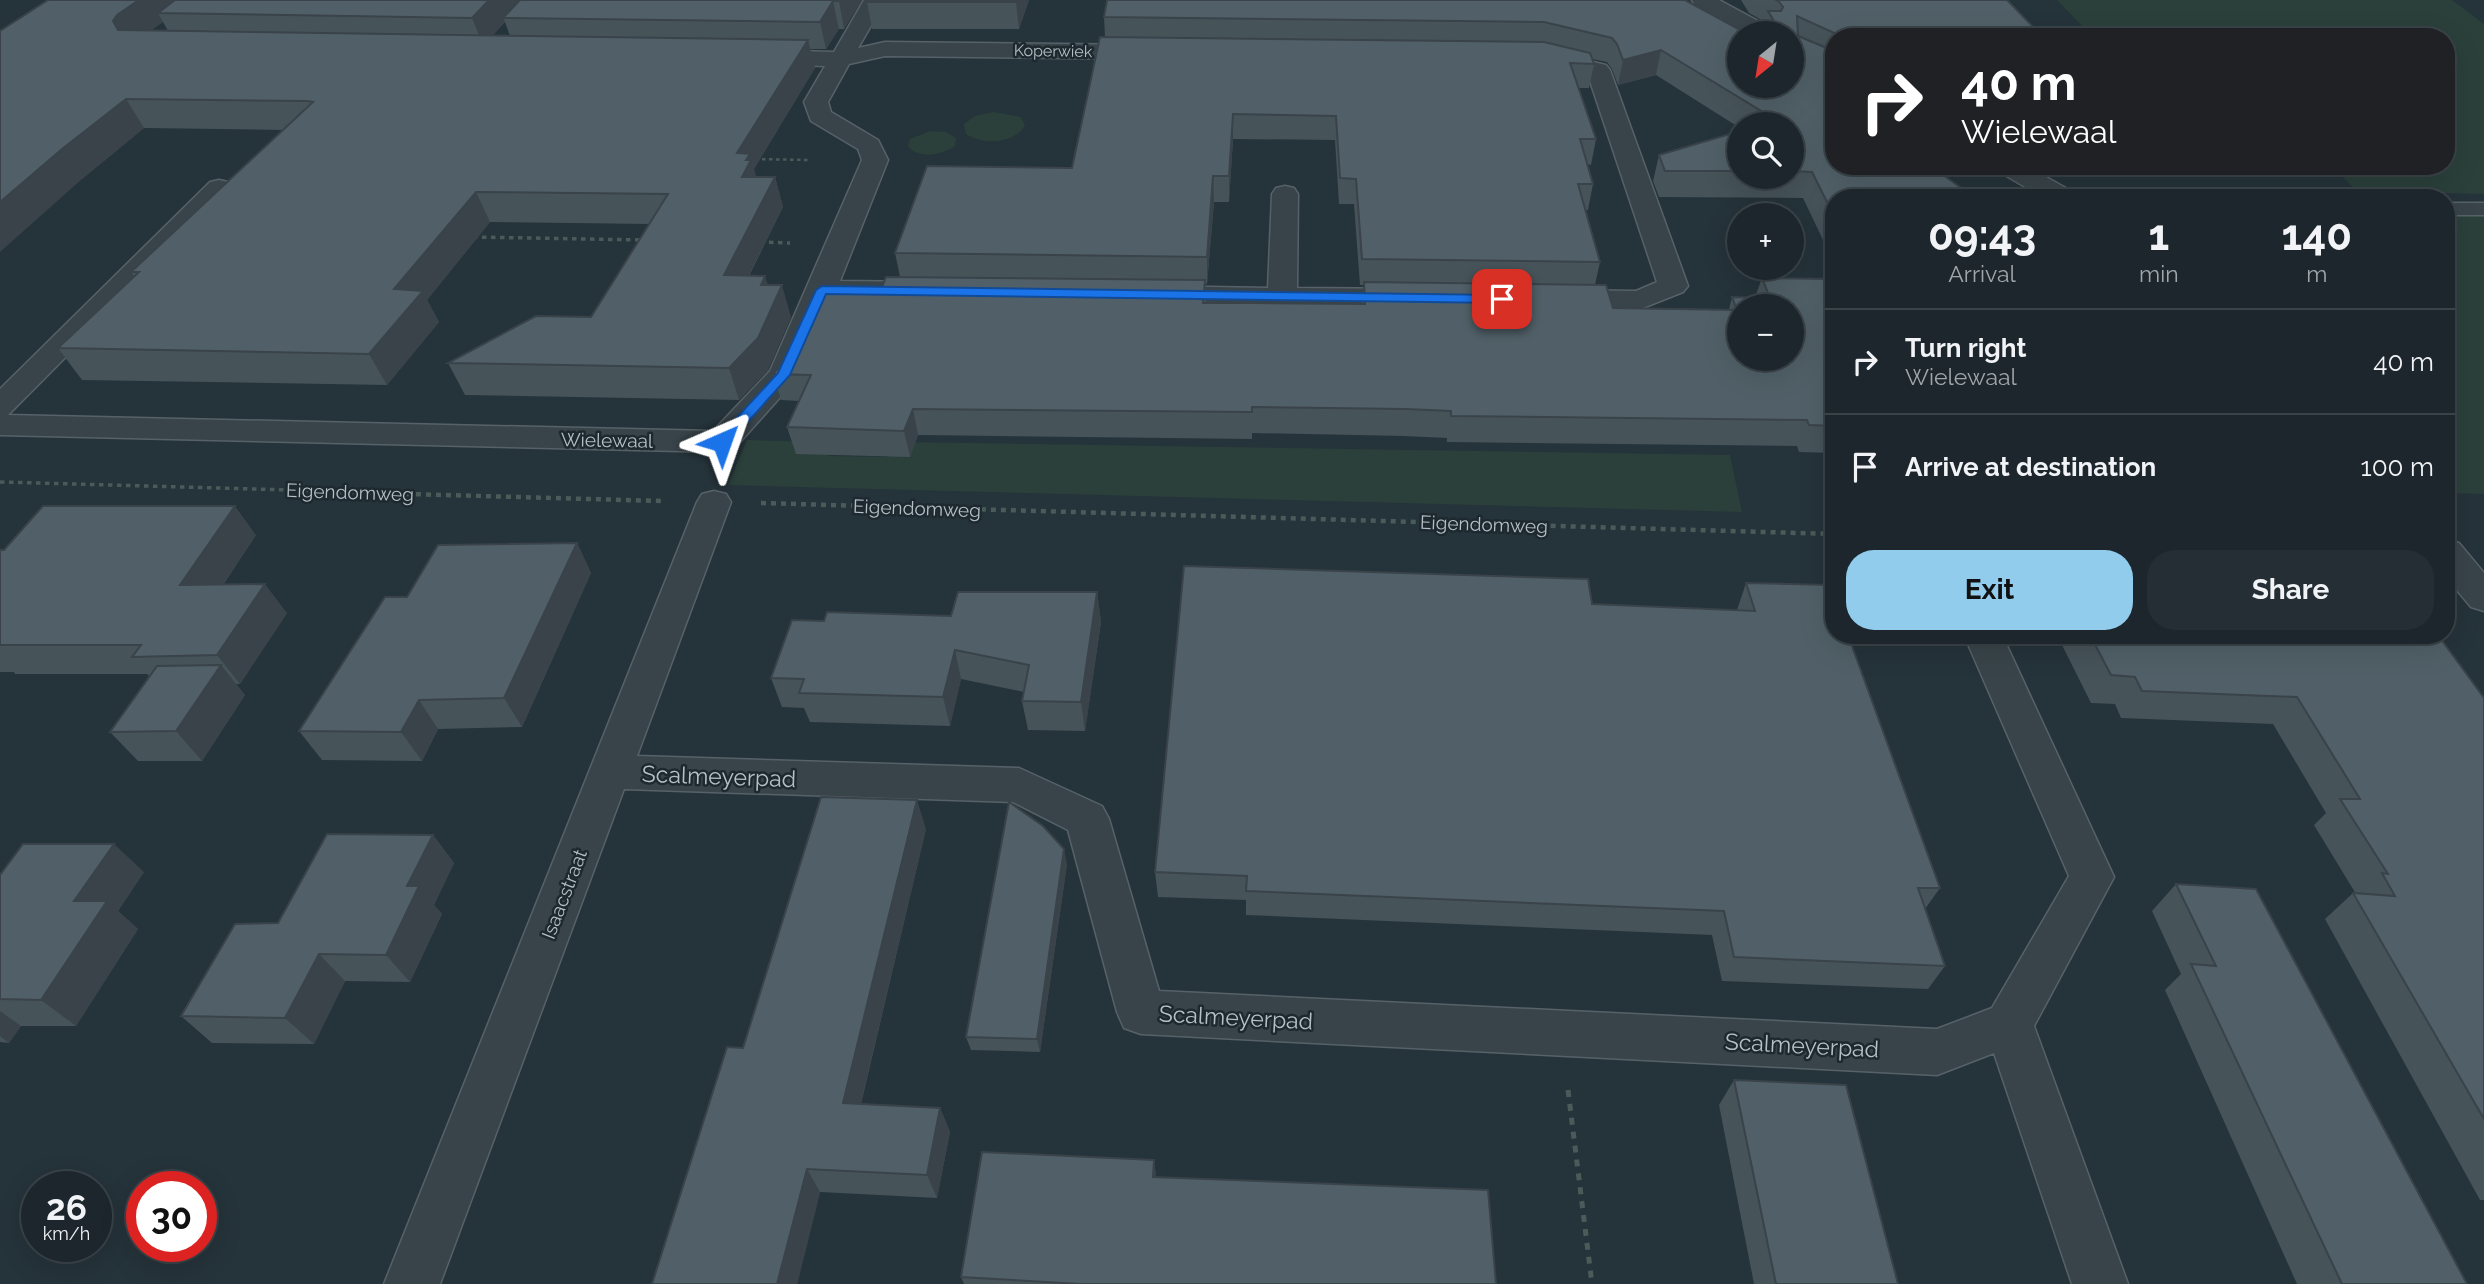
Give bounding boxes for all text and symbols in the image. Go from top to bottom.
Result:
north arrow [1727,21,1804,98]
map controls [1727,21,1804,371]
street label: Koperwiek [1014,41,1093,61]
text: 40 m [1961,54,2076,111]
icon: right [1846,56,1937,147]
button: search [1727,112,1804,189]
text: Wielewaal [1961,113,2116,150]
button: + [1727,203,1804,280]
text: 09:43 [1928,211,2036,260]
text: 1 [2149,211,2169,260]
text: 140 [2282,211,2352,260]
text: Arrival [1948,260,2016,287]
text: min [2139,260,2179,287]
text: m [2306,260,2327,287]
pin [1472,269,1532,329]
icon: arrive [1483,280,1521,318]
button: − [1727,294,1804,371]
text: Turn right [1905,333,2026,363]
icon: right [1846,343,1884,381]
text: 40 m [2373,347,2434,377]
text: Wielewaal [1905,363,2017,390]
position arrow [685,405,759,479]
street label: Wielewaal [561,428,654,452]
icon: arrive [1846,448,1884,486]
text: Arrive at destination [1905,452,2156,482]
text: 100 m [2361,452,2434,482]
street label: Eigendomweg [286,479,414,505]
street label: Eigendomweg [853,495,981,521]
street label: Eigendomweg [1420,511,1548,537]
button: Exit [1846,550,2133,630]
button: Share [2147,550,2434,630]
street label: Scalmeyerpad [641,760,797,792]
street label: Isaacstraat [537,846,591,942]
street label: Scalmeyerpad [1158,999,1314,1035]
street label: Scalmeyerpad [1724,1027,1880,1063]
speed limit sign: 30 [126,1171,217,1262]
text: 26 [46,1187,87,1228]
text: km/h [43,1223,90,1244]

